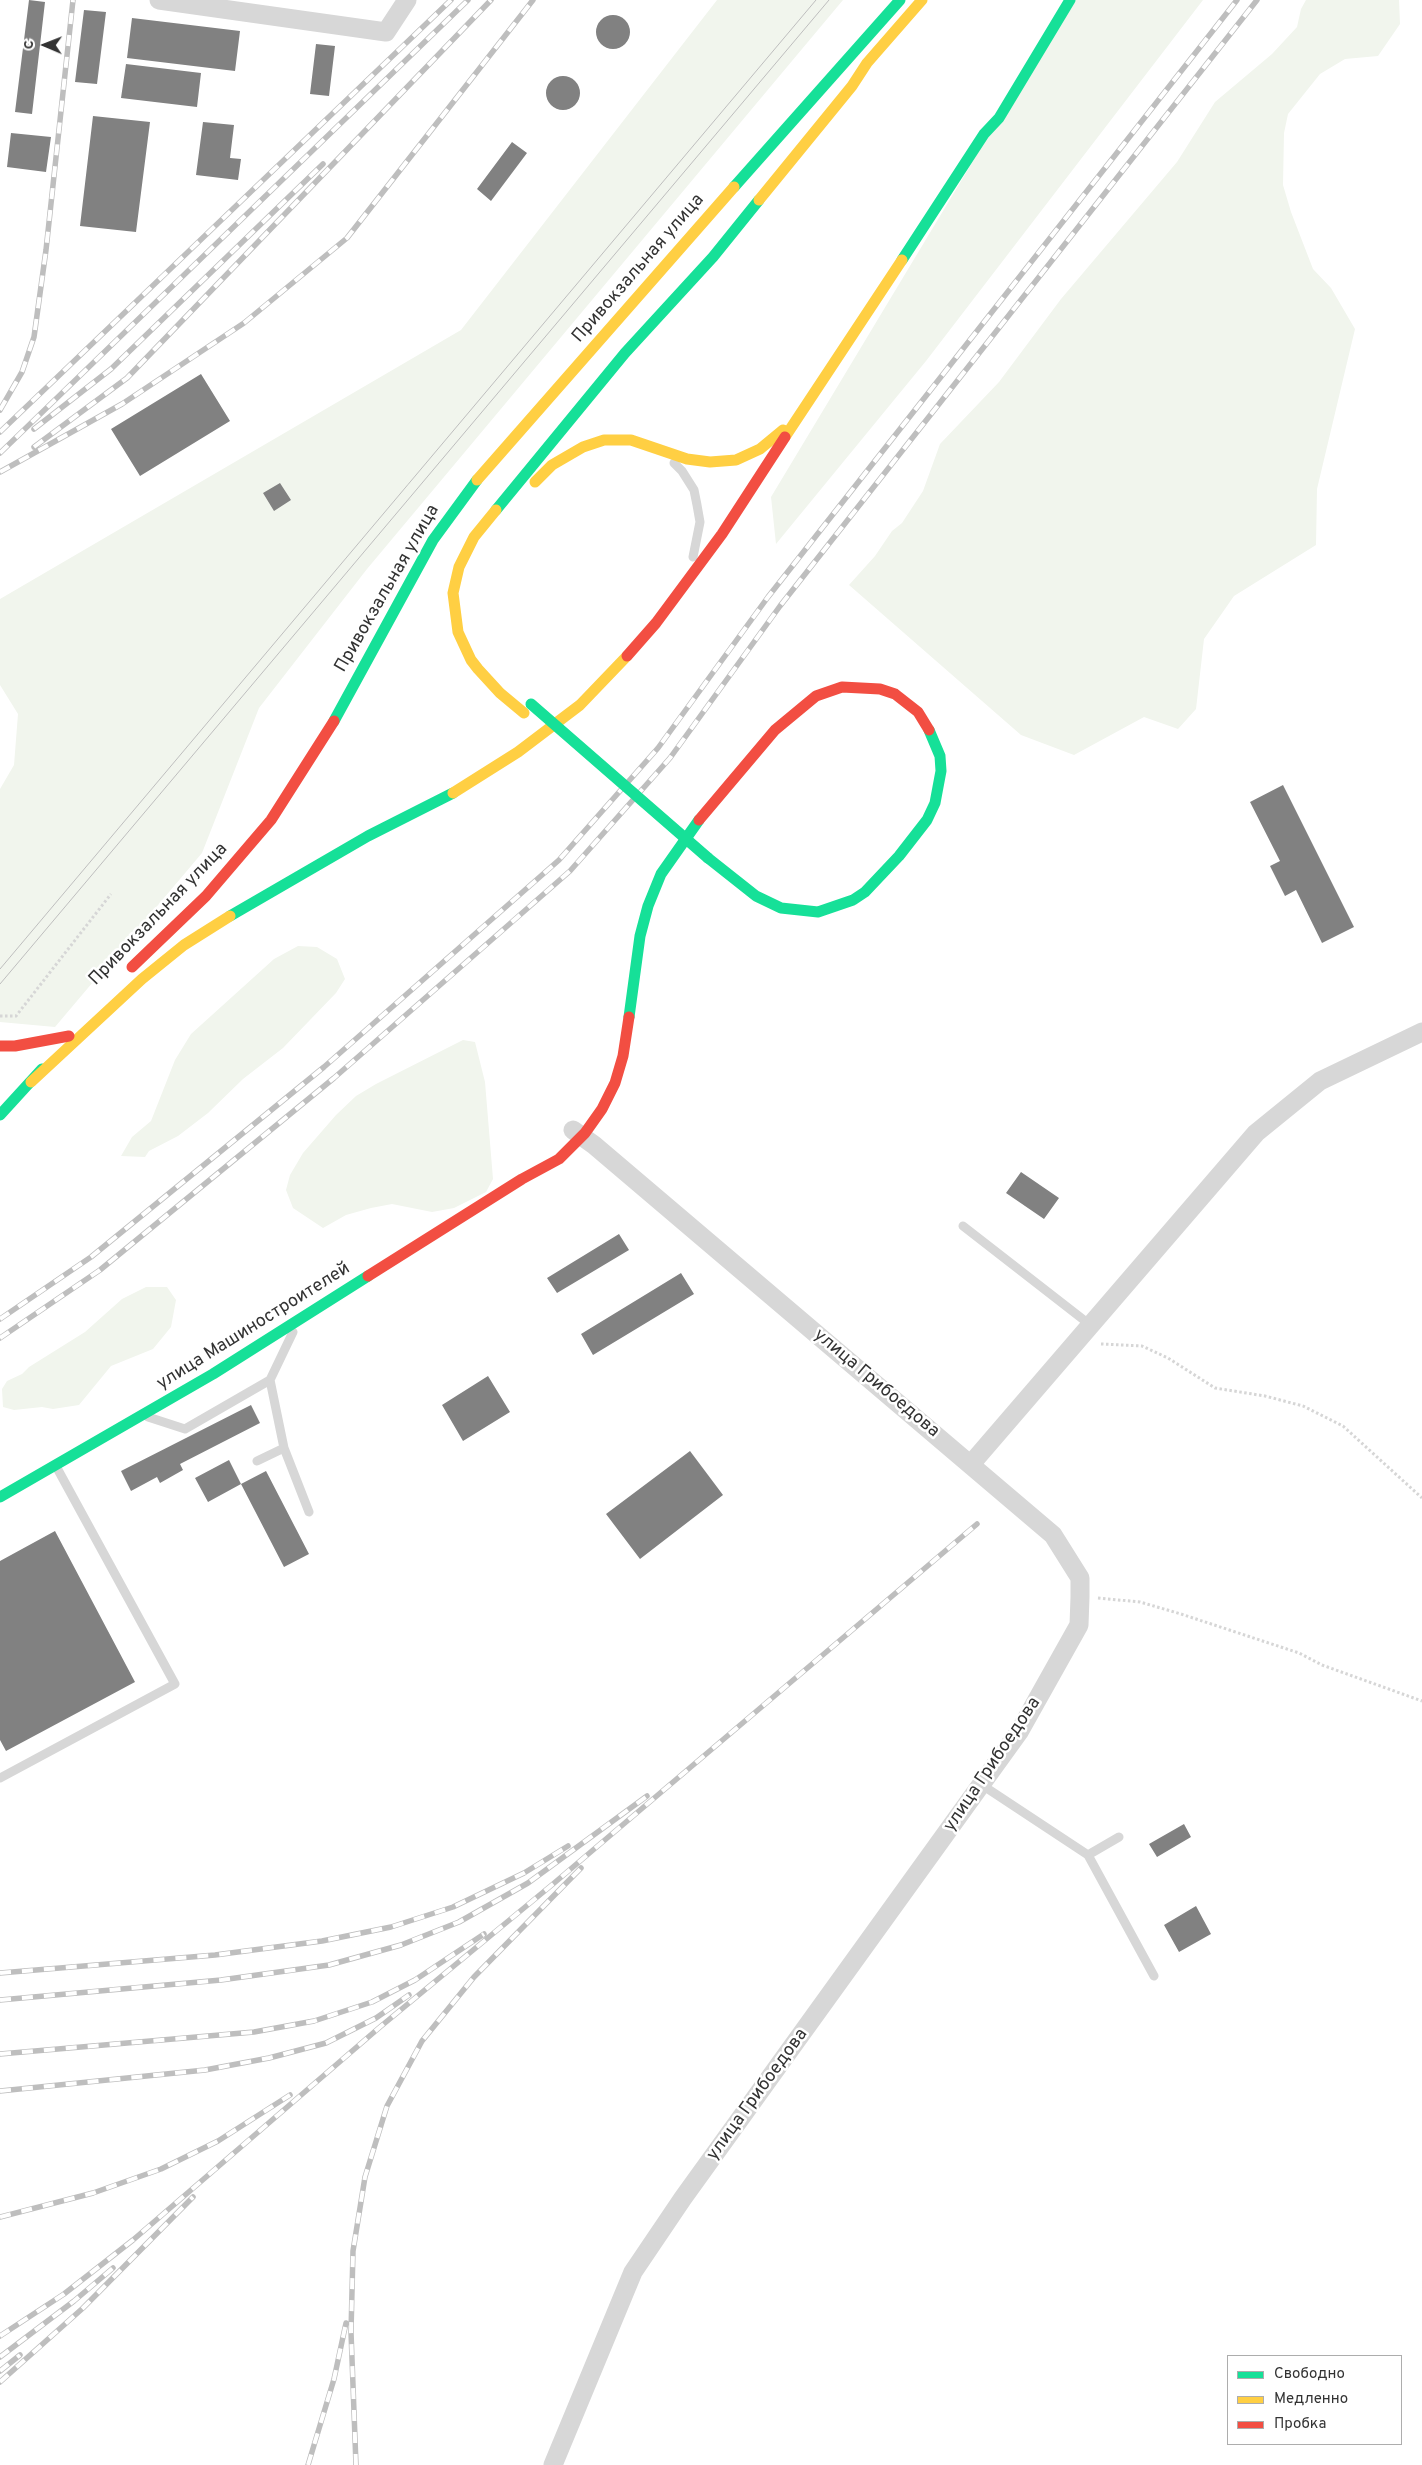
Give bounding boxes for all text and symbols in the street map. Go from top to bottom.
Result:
north arrow [20,20,70,70]
text: С [21,40,38,49]
street label: Привокзальная улица [569,190,709,348]
street label: Привокзальная улица [331,501,445,677]
street label: Привокзальная улица [85,839,233,991]
street label: улица Машиностроителей [153,1259,355,1395]
street label: улица Грибоедова [809,1325,943,1443]
street label: улица Грибоедова [940,1694,1046,1836]
street label: улица Грибоедова [703,2025,813,2165]
legend [1227,2355,1402,2445]
text: Свободно [1274,2365,1345,2384]
text: Медленно [1274,2390,1348,2409]
text: Пробка [1274,2415,1326,2434]

